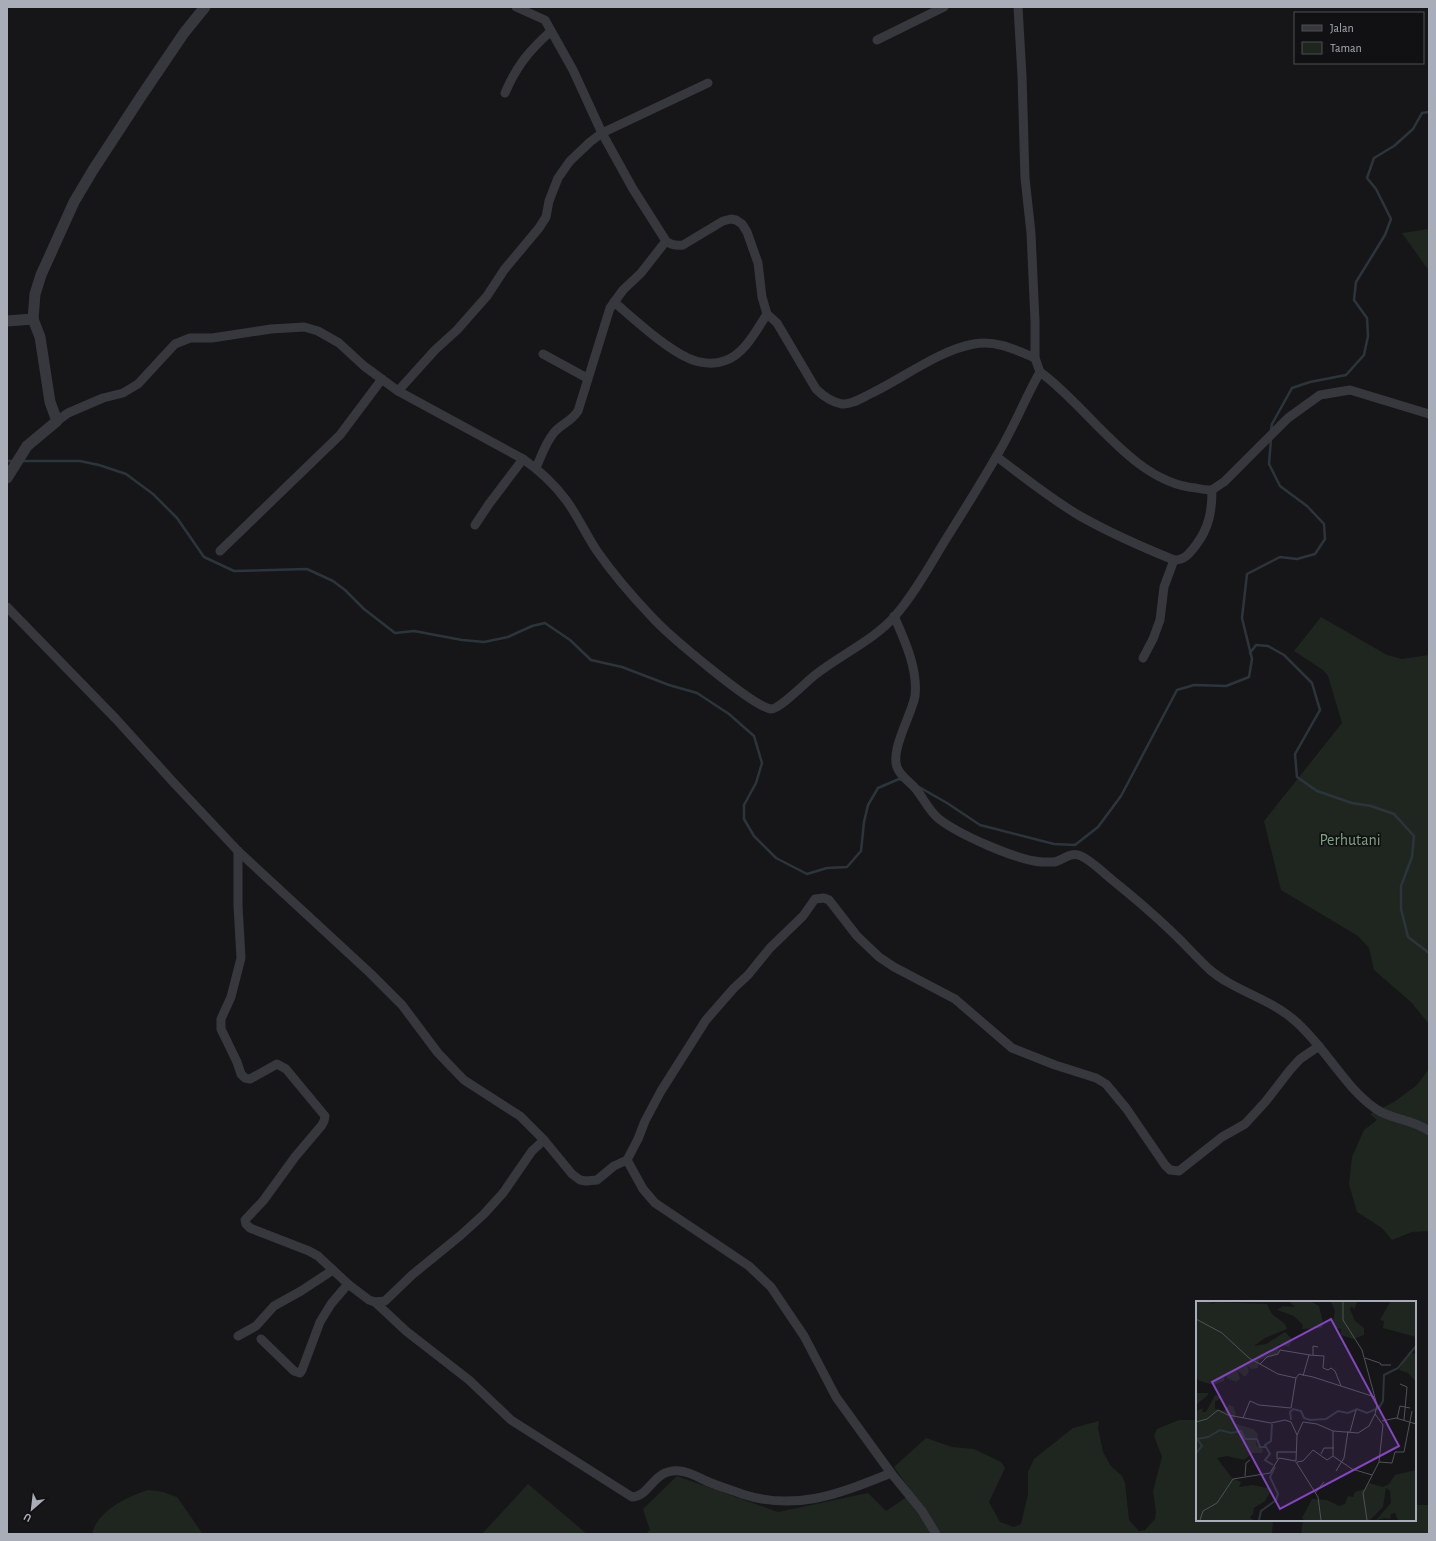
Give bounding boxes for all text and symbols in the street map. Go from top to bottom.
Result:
legend [1294,12,1424,64]
text: Jalan [1330,22,1354,34]
text: Taman [1330,42,1362,54]
park label: Perhutani [1319,832,1381,848]
inset map [1196,1301,1416,1521]
north arrow [12,1489,52,1529]
text: U [22,1511,33,1524]

